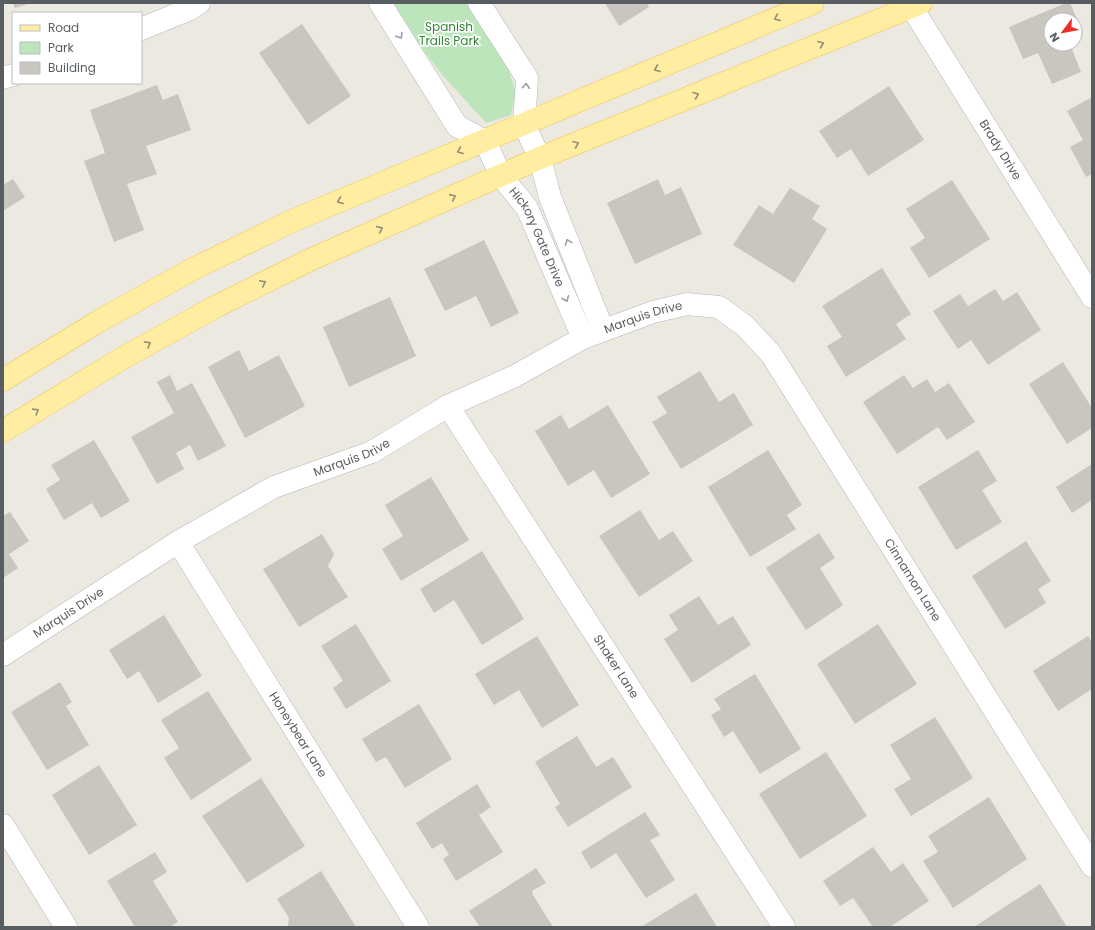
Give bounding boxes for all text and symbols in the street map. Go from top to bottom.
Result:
legend [12,12,142,84]
north arrow [1043,12,1083,52]
one-way arrow [773,13,781,21]
park label: Spanish Trails Park [419,18,480,49]
text: Road [48,19,79,36]
text: N [1046,30,1063,45]
one-way arrow [396,32,403,39]
text: Park [48,39,75,56]
one-way arrow [818,40,825,48]
text: Building [48,59,96,76]
one-way arrow [653,64,660,72]
one-way arrow [522,83,531,89]
one-way arrow [693,91,700,99]
street label: Brady Drive [976,116,1026,183]
one-way arrow [572,140,579,148]
one-way arrow [456,147,463,155]
street label: Hickory Gate Drive [505,183,569,289]
one-way arrow [449,194,456,202]
one-way arrow [336,197,343,205]
one-way arrow [376,226,384,234]
one-way arrow [565,238,573,245]
one-way arrow [258,280,266,288]
one-way arrow [561,295,569,302]
street label: Marquis Drive [602,296,684,337]
one-way arrow [143,341,151,349]
one-way arrow [32,408,39,416]
street label: Marquis Drive [311,434,393,480]
street label: Cinnamon Lane [881,535,946,625]
street label: Marquis Drive [29,583,107,641]
street label: Shaker Lane [590,631,643,701]
street label: Honeybear Lane [265,688,332,780]

